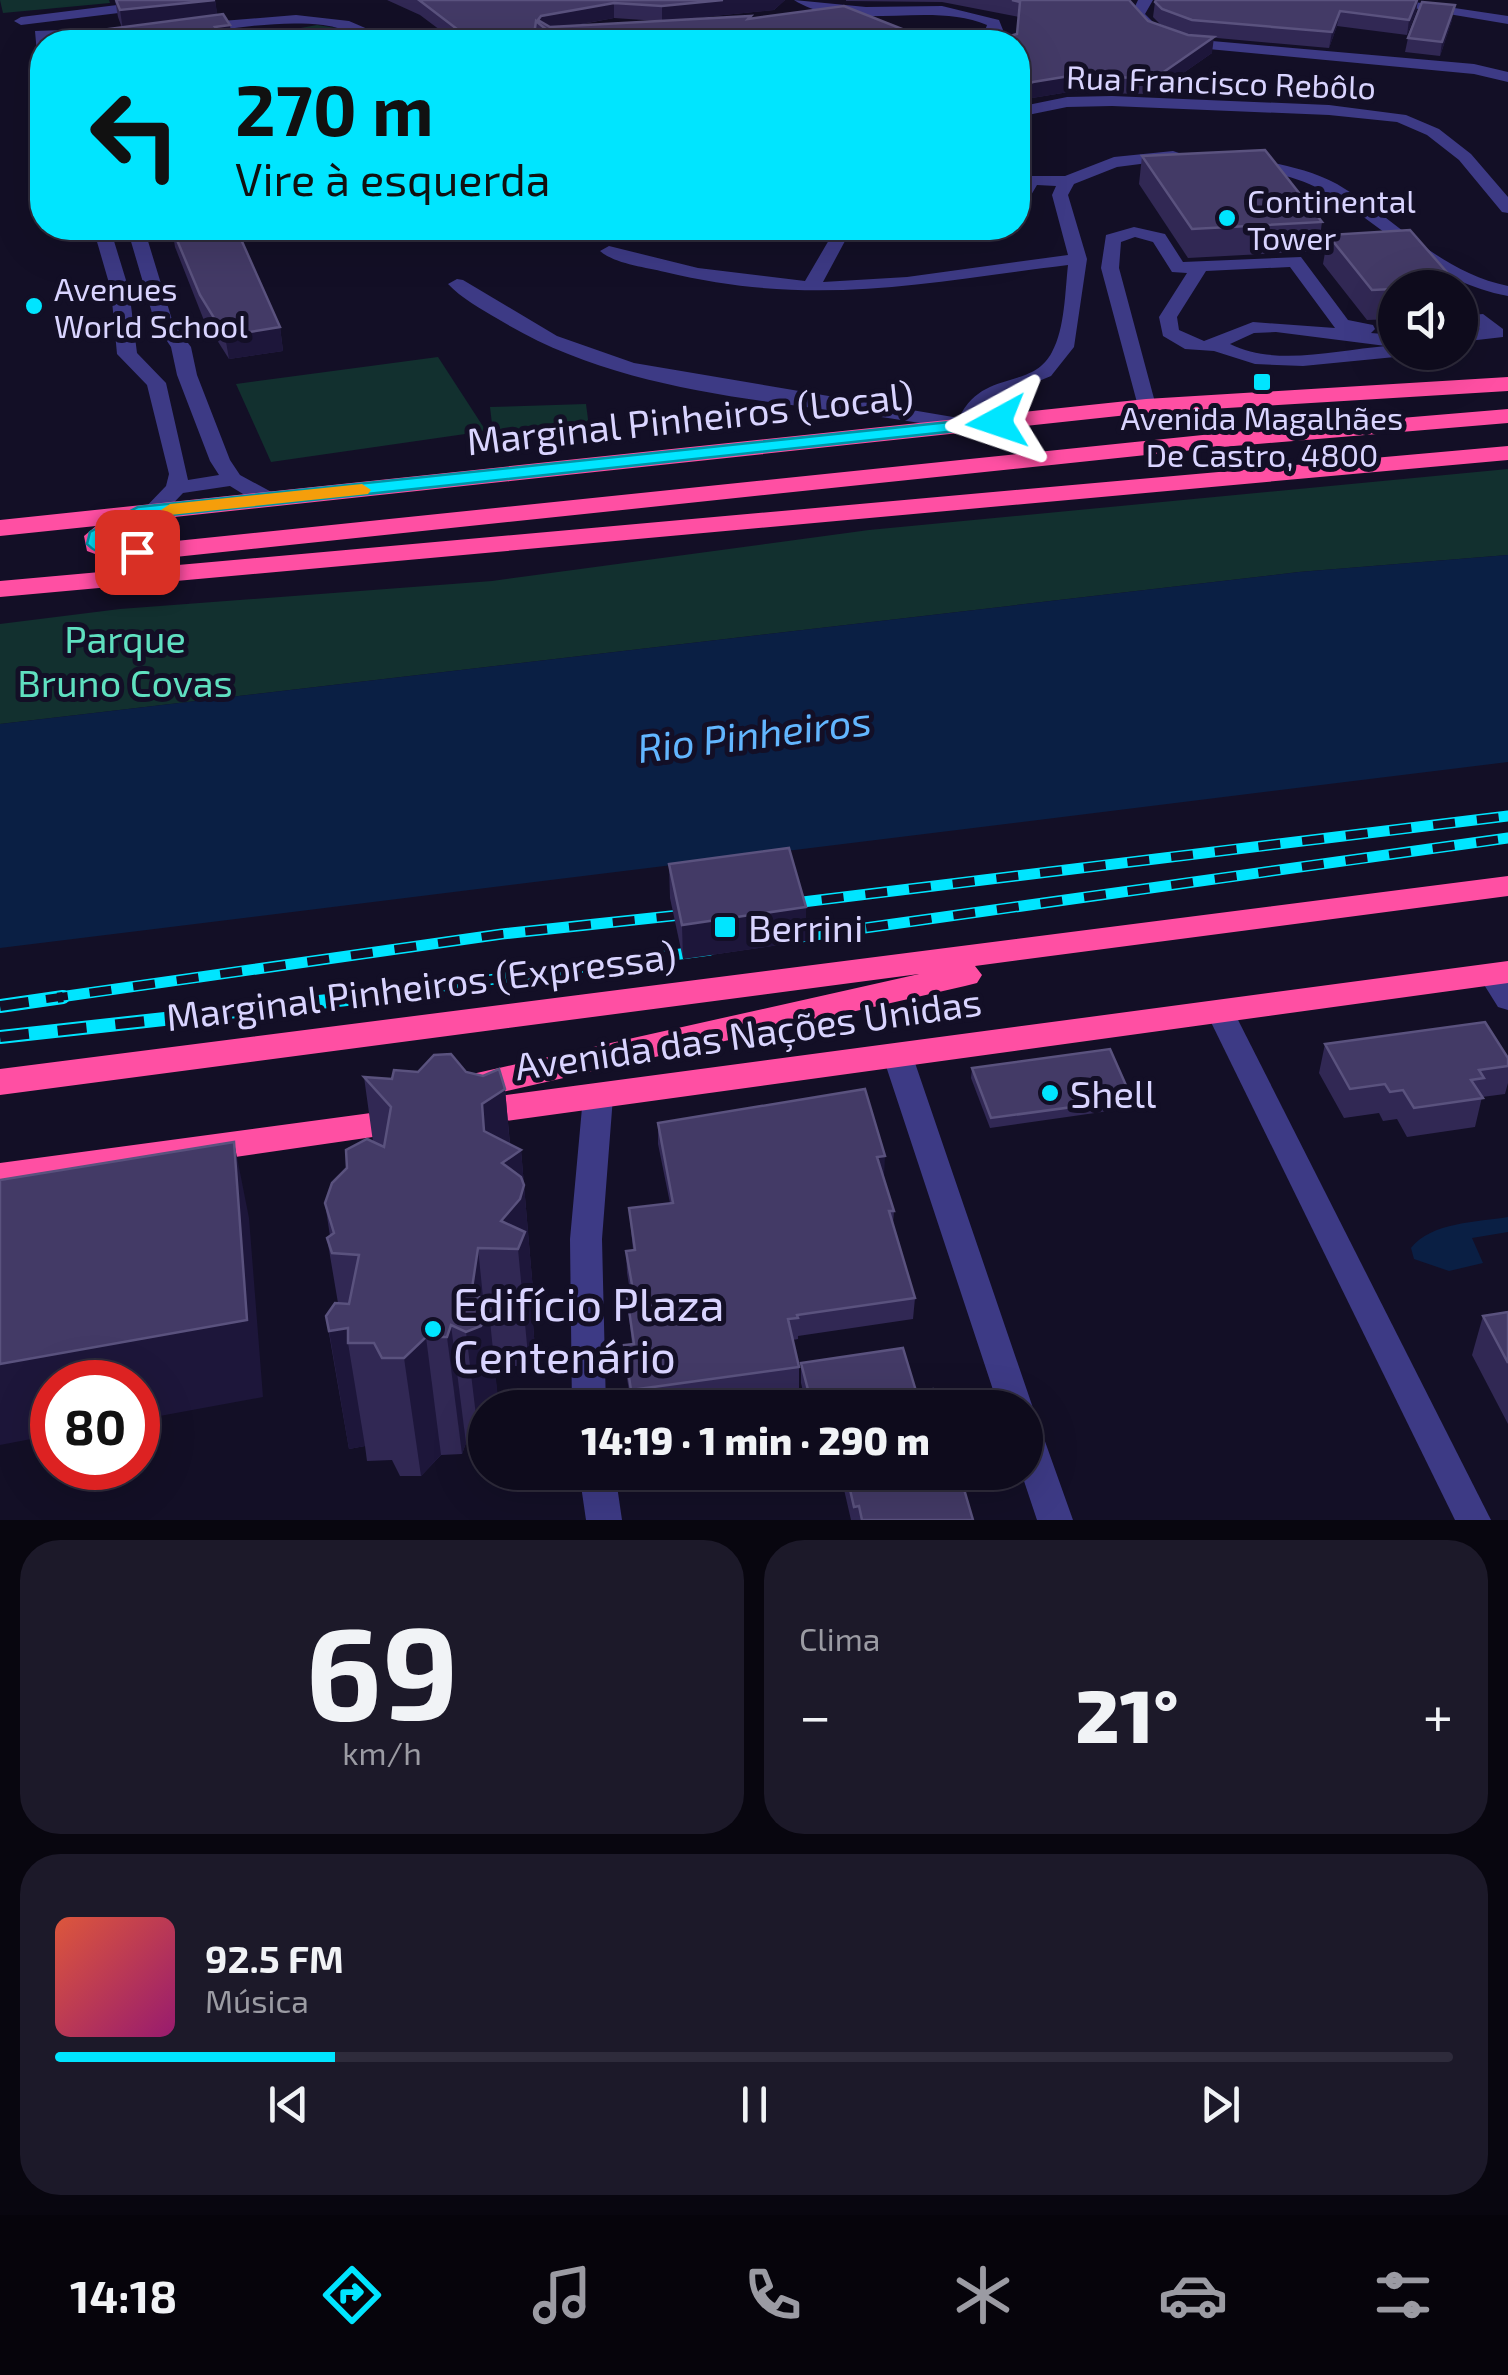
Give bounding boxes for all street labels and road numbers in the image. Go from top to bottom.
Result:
street label: Rua Francisco Rebôlo [1066,57,1376,105]
street label: Marginal Pinheiros (Local) [464,371,916,463]
street label: Marginal Pinheiros (Expressa) [163,931,679,1039]
street label: Avenida das Nações Unidas [512,977,984,1090]

